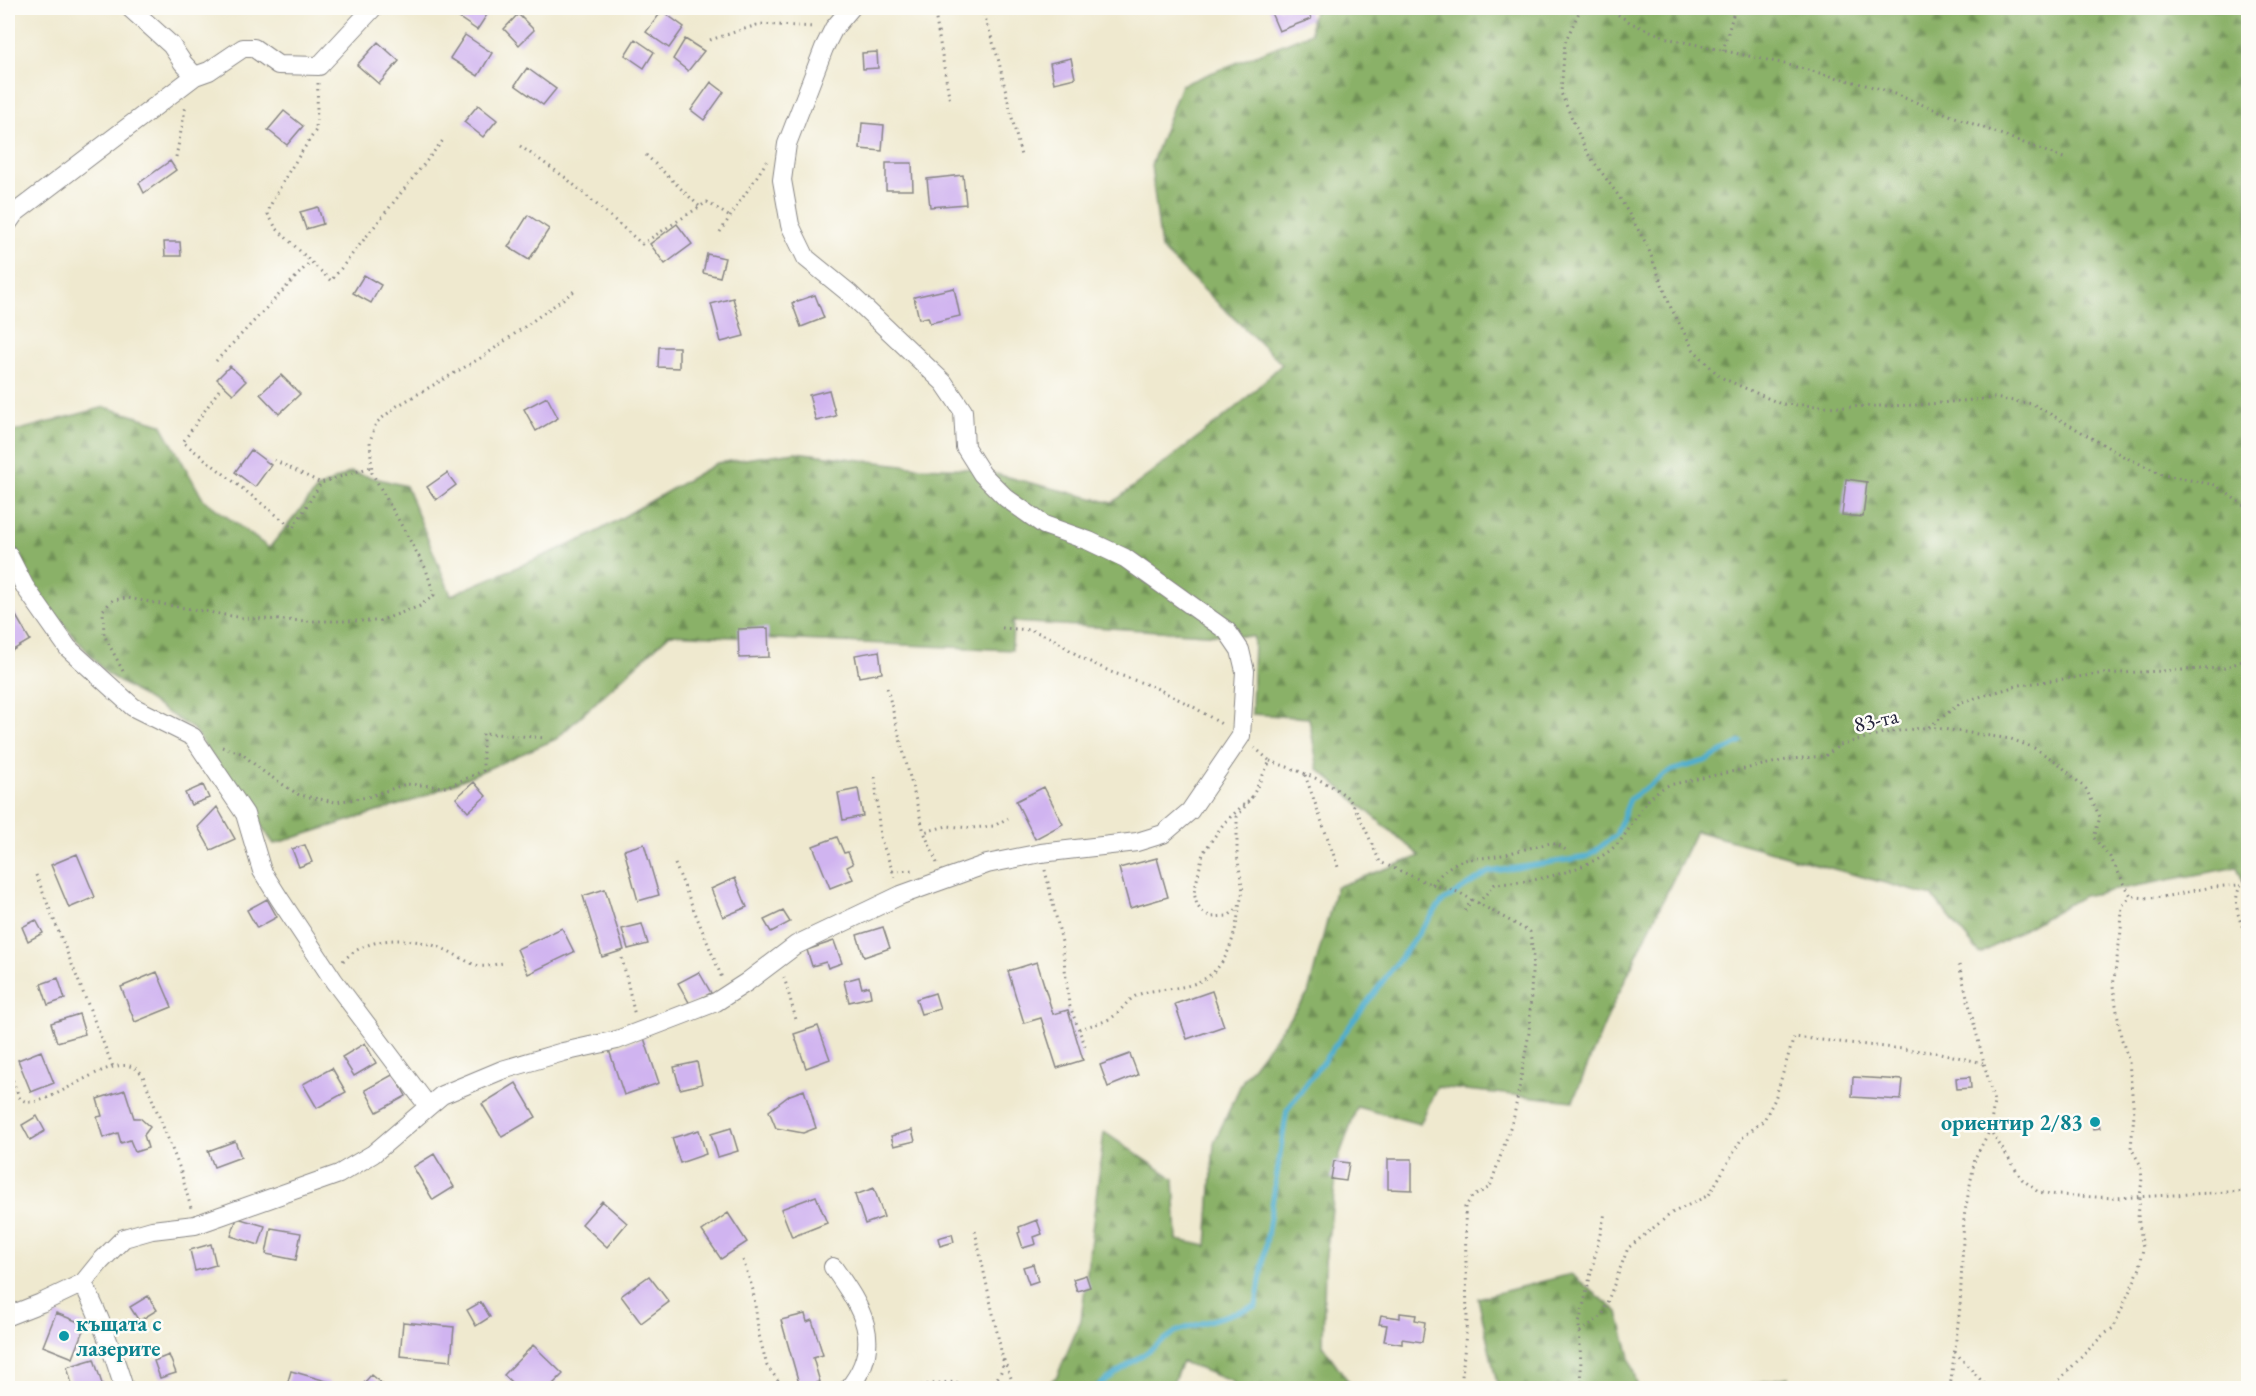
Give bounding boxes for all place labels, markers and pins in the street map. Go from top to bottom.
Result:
place label: ориентир 2/83 [1941,1108,2083,1137]
marker: ориентир 2/83 [2088,1115,2102,1129]
place label: къщата с лазерите [76,1309,162,1363]
marker: къщата с лазерите [57,1329,71,1343]

